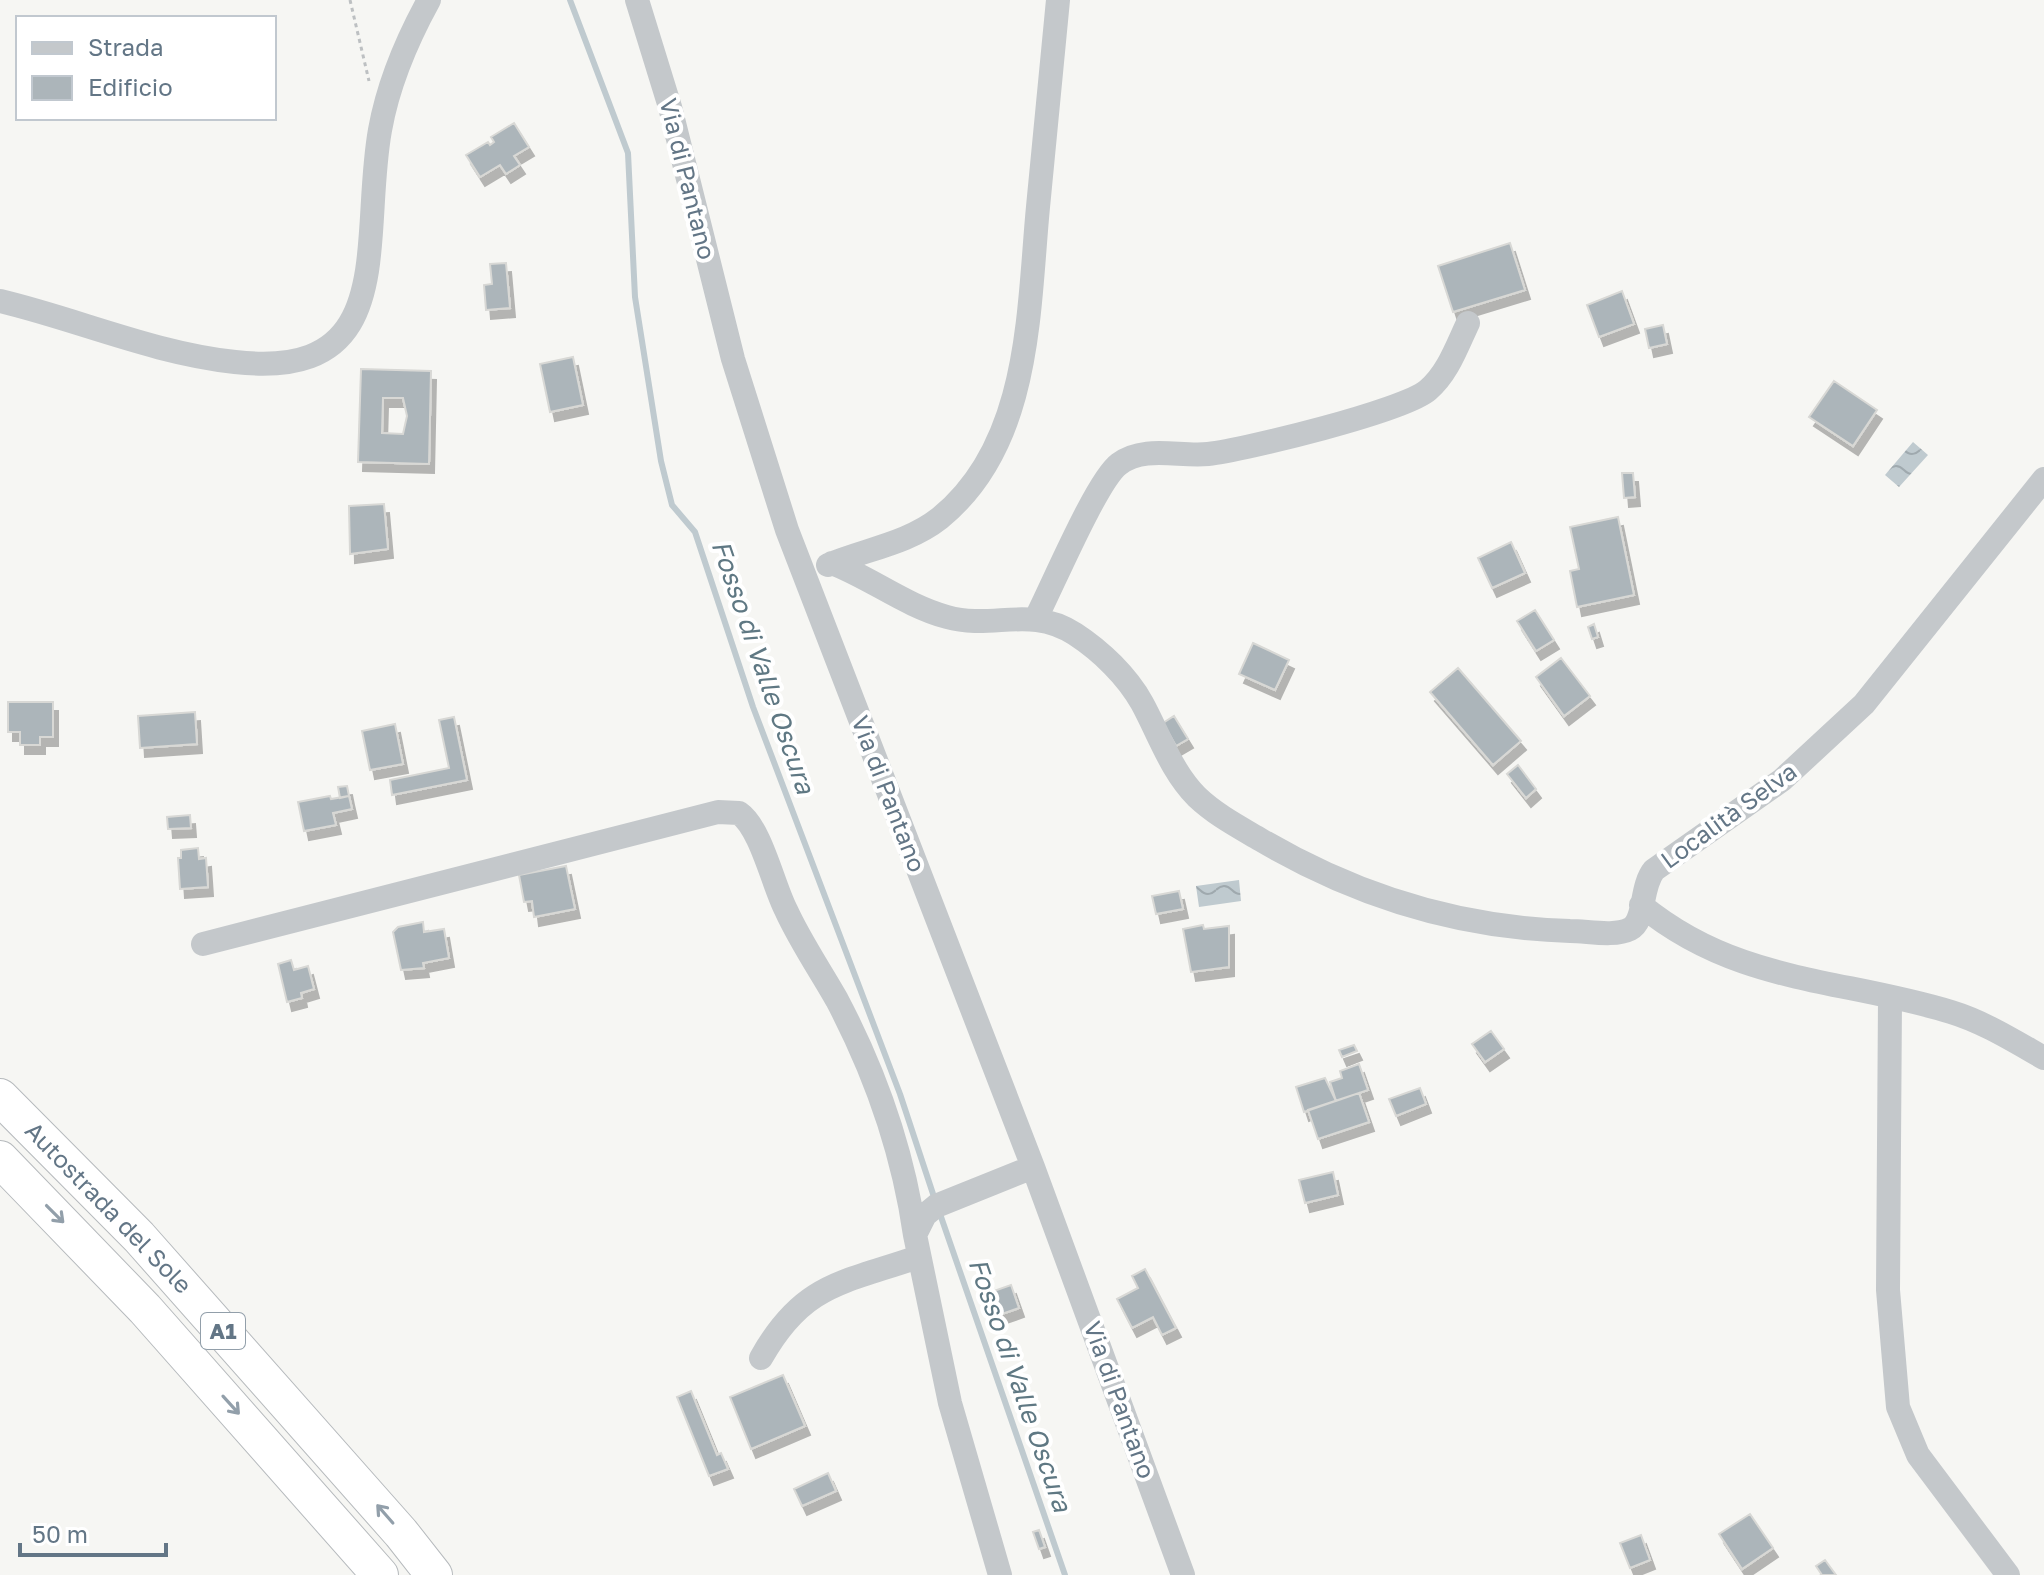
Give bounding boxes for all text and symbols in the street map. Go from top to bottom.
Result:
legend [16,16,276,120]
text: Strada [88,32,163,61]
text: Edificio [88,72,173,101]
street label: Via di Pantano [654,95,723,262]
water label: Fosso di Valle Oscura [706,536,822,799]
street label: Via di Pantano [846,711,933,876]
street label: Località Selva [1655,756,1802,874]
street label: Autostrada del Sole [20,1115,198,1299]
one-way arrow [45,1204,64,1223]
water label: Fosso di Valle Oscura [963,1254,1079,1517]
road number: A1 [201,1313,245,1349]
street label: Via di Pantano [1079,1317,1162,1482]
one-way arrow [222,1395,240,1415]
one-way arrow [376,1505,394,1525]
scale bar [20,1507,166,1557]
text: 50 m [32,1519,88,1548]

